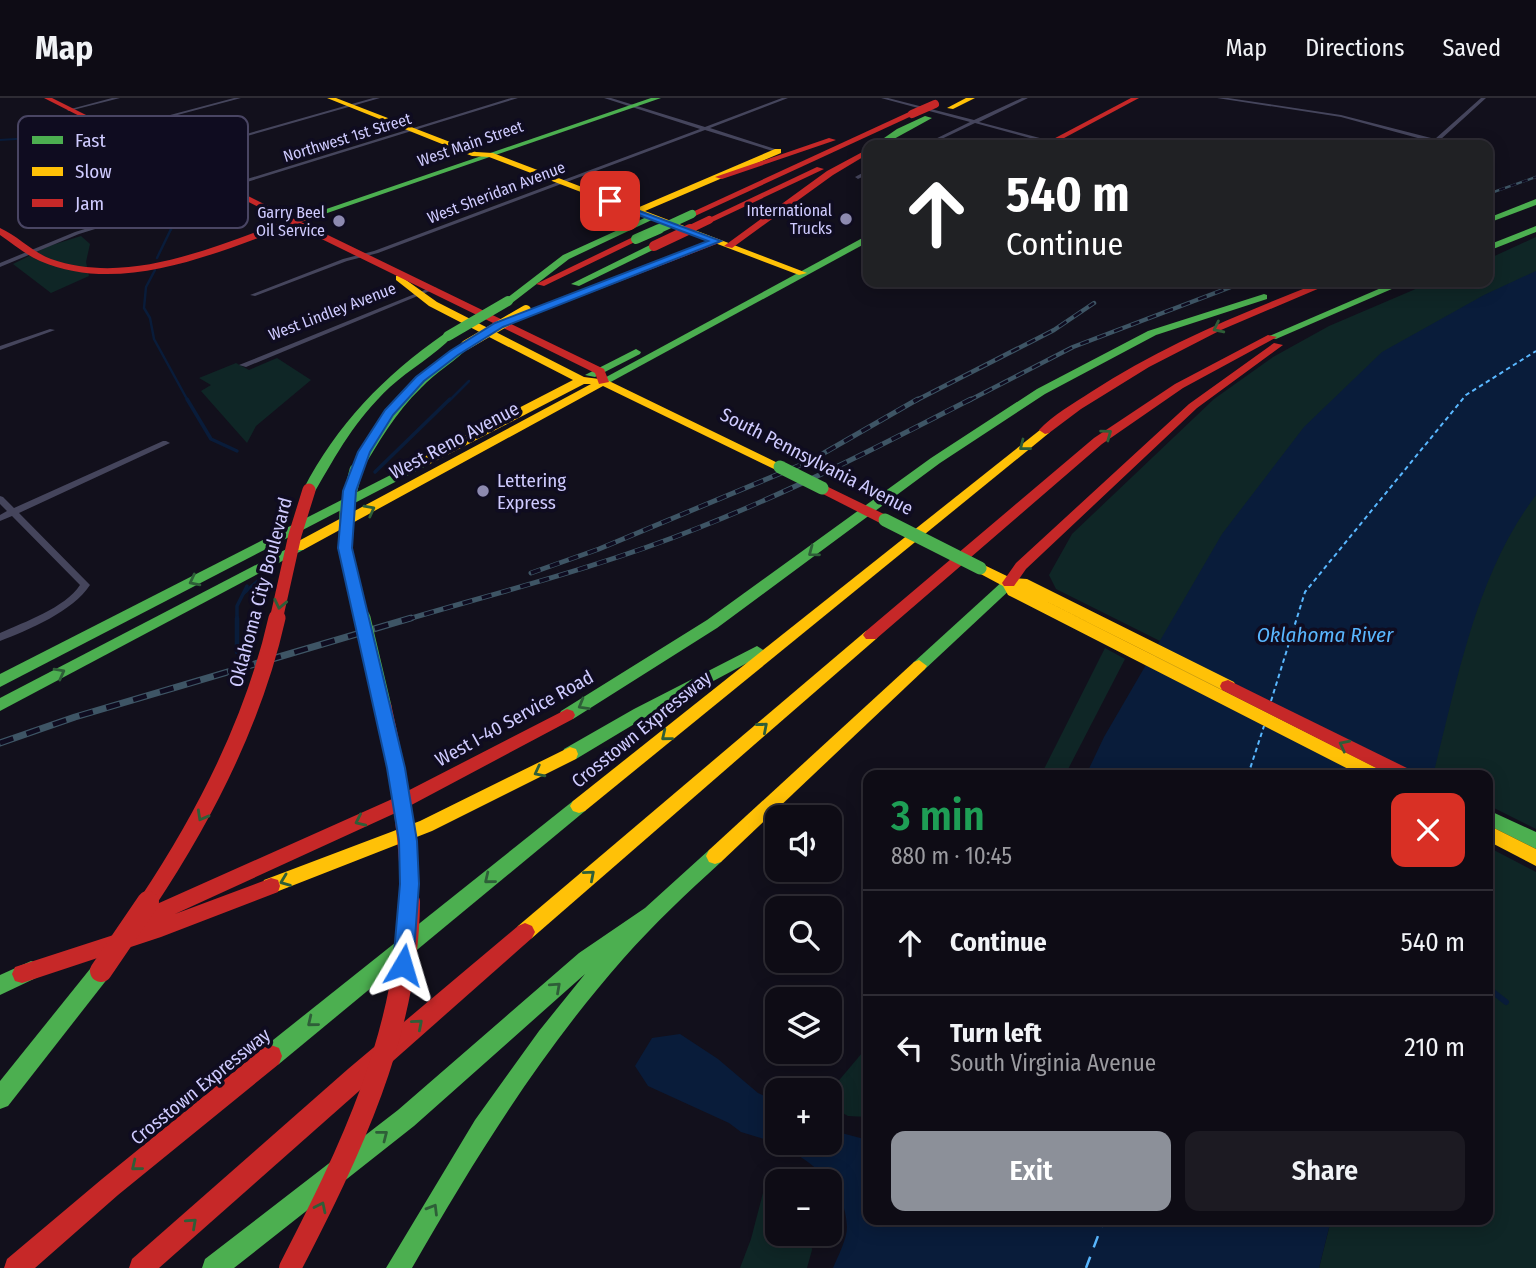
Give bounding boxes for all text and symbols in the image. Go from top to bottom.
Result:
text: Map [35,28,93,68]
text: Map [1226,34,1267,62]
text: Directions [1305,34,1404,62]
text: Saved [1442,34,1501,62]
street label: Northwest 1st Street [281,109,414,166]
legend [18,116,248,228]
street label: West Main Street [415,116,526,170]
text: Fast [75,129,106,152]
street label: West Sheridan Avenue [425,157,568,228]
text: Slow [75,160,112,183]
text: 540 m [1006,165,1130,224]
icon: ahead [891,168,982,259]
pin [580,171,640,231]
icon: arrive [591,182,629,220]
text: Jam [75,192,104,215]
place label: International Trucks [747,201,832,238]
place label: Garry Beel Oil Service [256,203,325,240]
marker: International Trucks [838,211,854,227]
marker: Garry Beel Oil Service [331,213,347,229]
text: Continue [1006,225,1123,263]
street label: West Lindley Avenue [266,278,399,344]
one-way arrow [1213,319,1225,333]
street label: West Reno Avenue [386,397,523,484]
street label: South Pennsylvania Avenue [717,403,917,520]
one-way arrow [1100,430,1112,442]
one-way arrow [1020,437,1032,450]
place label: Lettering Express [497,469,566,514]
marker: Lettering Express [475,483,491,499]
street label: Oklahoma City Boulevard [224,495,297,689]
one-way arrow [362,504,375,518]
one-way arrow [809,544,821,557]
one-way arrow [189,572,201,586]
one-way arrow [273,598,288,610]
water label: Oklahoma River [1257,622,1394,648]
street label: West I-40 Service Road [431,665,597,771]
street label: Crosstown Expressway [567,666,716,793]
one-way arrow [53,668,65,682]
one-way arrow [578,697,591,710]
one-way arrow [754,723,767,735]
one-way arrow [661,727,673,740]
one-way arrow [1339,739,1351,753]
one-way arrow [534,764,546,778]
text: 3 min [891,791,985,841]
button: close [1391,793,1465,867]
map controls [765,805,842,1246]
button: sound [765,805,842,882]
one-way arrow [197,809,210,822]
one-way arrow [355,813,367,827]
text: 880 m · 10:45 [891,842,1012,870]
one-way arrow [484,870,496,883]
one-way arrow [582,871,595,883]
one-way arrow [280,872,292,886]
button: search [765,896,842,973]
icon: ahead [891,924,929,962]
text: Continue [950,927,1047,958]
text: 540 m [1401,927,1465,958]
position arrow [366,928,440,1002]
one-way arrow [548,983,561,995]
button: layers [765,987,842,1064]
one-way arrow [308,1014,321,1026]
text: Turn left [950,1018,1042,1049]
one-way arrow [409,1020,422,1032]
street label: Crosstown Expressway [126,1023,275,1150]
icon: left [891,1029,929,1067]
text: 210 m [1404,1032,1465,1063]
text: South Virginia Avenue [950,1049,1156,1077]
button: + [765,1078,842,1155]
one-way arrow [376,1131,388,1144]
button: Exit [891,1131,1171,1211]
button: Share [1185,1131,1465,1211]
one-way arrow [131,1158,144,1170]
button: − [765,1169,842,1246]
one-way arrow [313,1202,327,1214]
one-way arrow [424,1204,437,1217]
one-way arrow [184,1219,197,1231]

